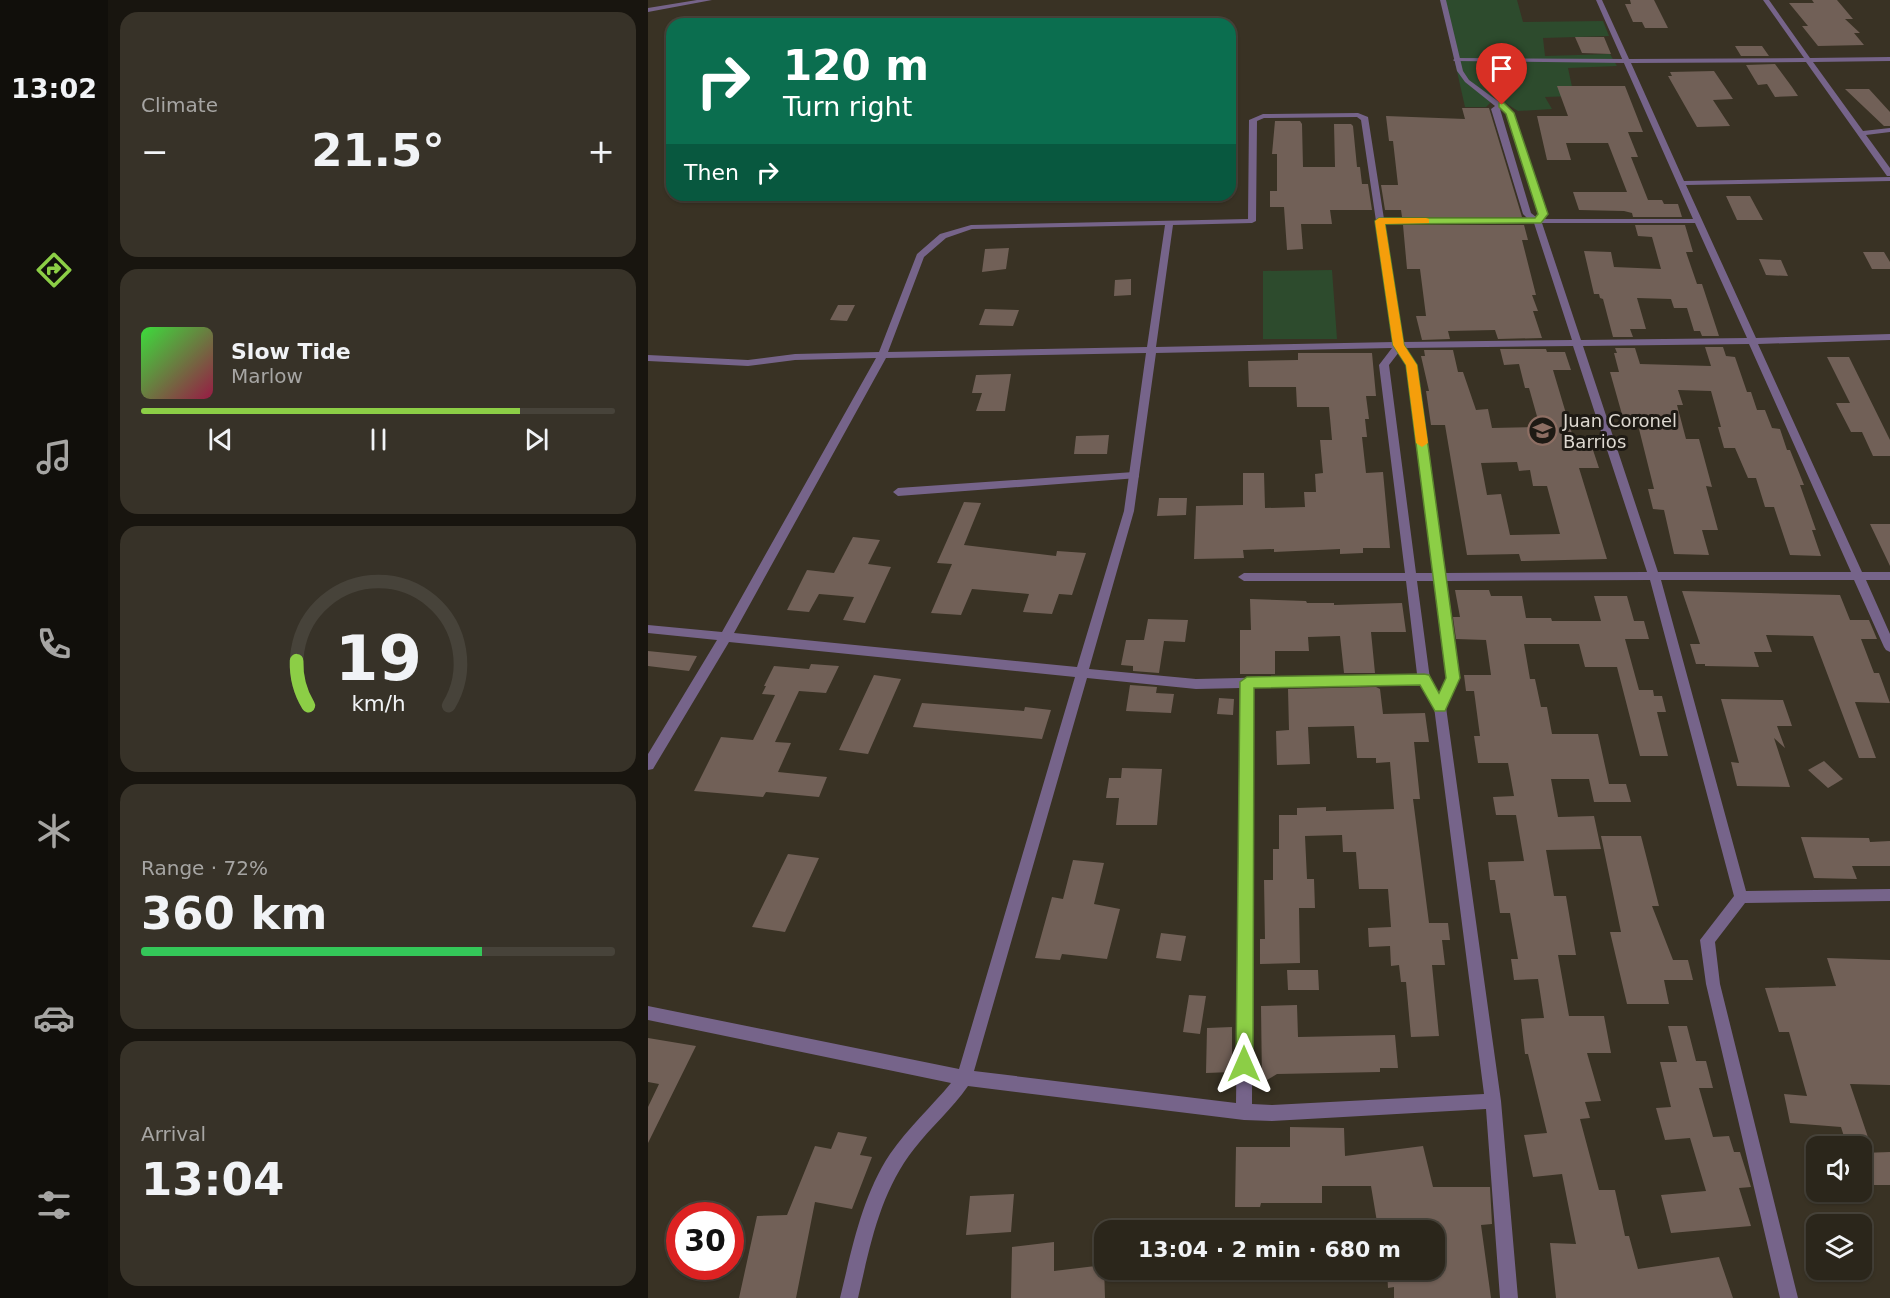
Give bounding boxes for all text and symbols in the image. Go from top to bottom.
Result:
text: 120 m [783,41,929,90]
icon: right [684,42,762,120]
pin [1476,43,1527,105]
icon: arrive [1485,52,1518,85]
text: 13:02 [11,73,97,104]
text: Turn right [783,91,912,122]
text: Climate [141,93,218,117]
text: 21.5° [311,124,445,177]
text: − [141,132,169,171]
text: + [587,132,615,171]
icon: right [751,156,784,189]
text: Then [684,160,739,185]
icon: directions [33,249,75,291]
text: Slow Tide [231,339,351,364]
text: Marlow [231,364,303,388]
place label: Juan Coronel Barrios [1562,410,1677,452]
school or university icon: Juan Coronel Barrios [1526,415,1558,447]
icon: previous [204,423,237,456]
icon: pause [362,423,395,456]
icon: next [520,423,553,456]
icon: music [33,436,75,478]
text: 19 [335,622,421,695]
icon: phone [33,623,75,665]
text: km/h [351,691,405,716]
icon: climate [33,810,75,852]
text: Range · 72% [141,856,268,880]
text: 360 km [141,887,327,940]
icon: car [33,997,75,1039]
position arrow [1212,1032,1276,1096]
text: Arrival [141,1122,206,1146]
map controls [1806,1136,1872,1280]
button: sound [1806,1136,1872,1202]
text: 13:04 [141,1153,284,1206]
icon: filters [33,1184,75,1226]
speed limit sign: 30 [666,1202,744,1280]
button: layers [1806,1214,1872,1280]
text: 13:04 · 2 min · 680 m [1138,1237,1401,1262]

